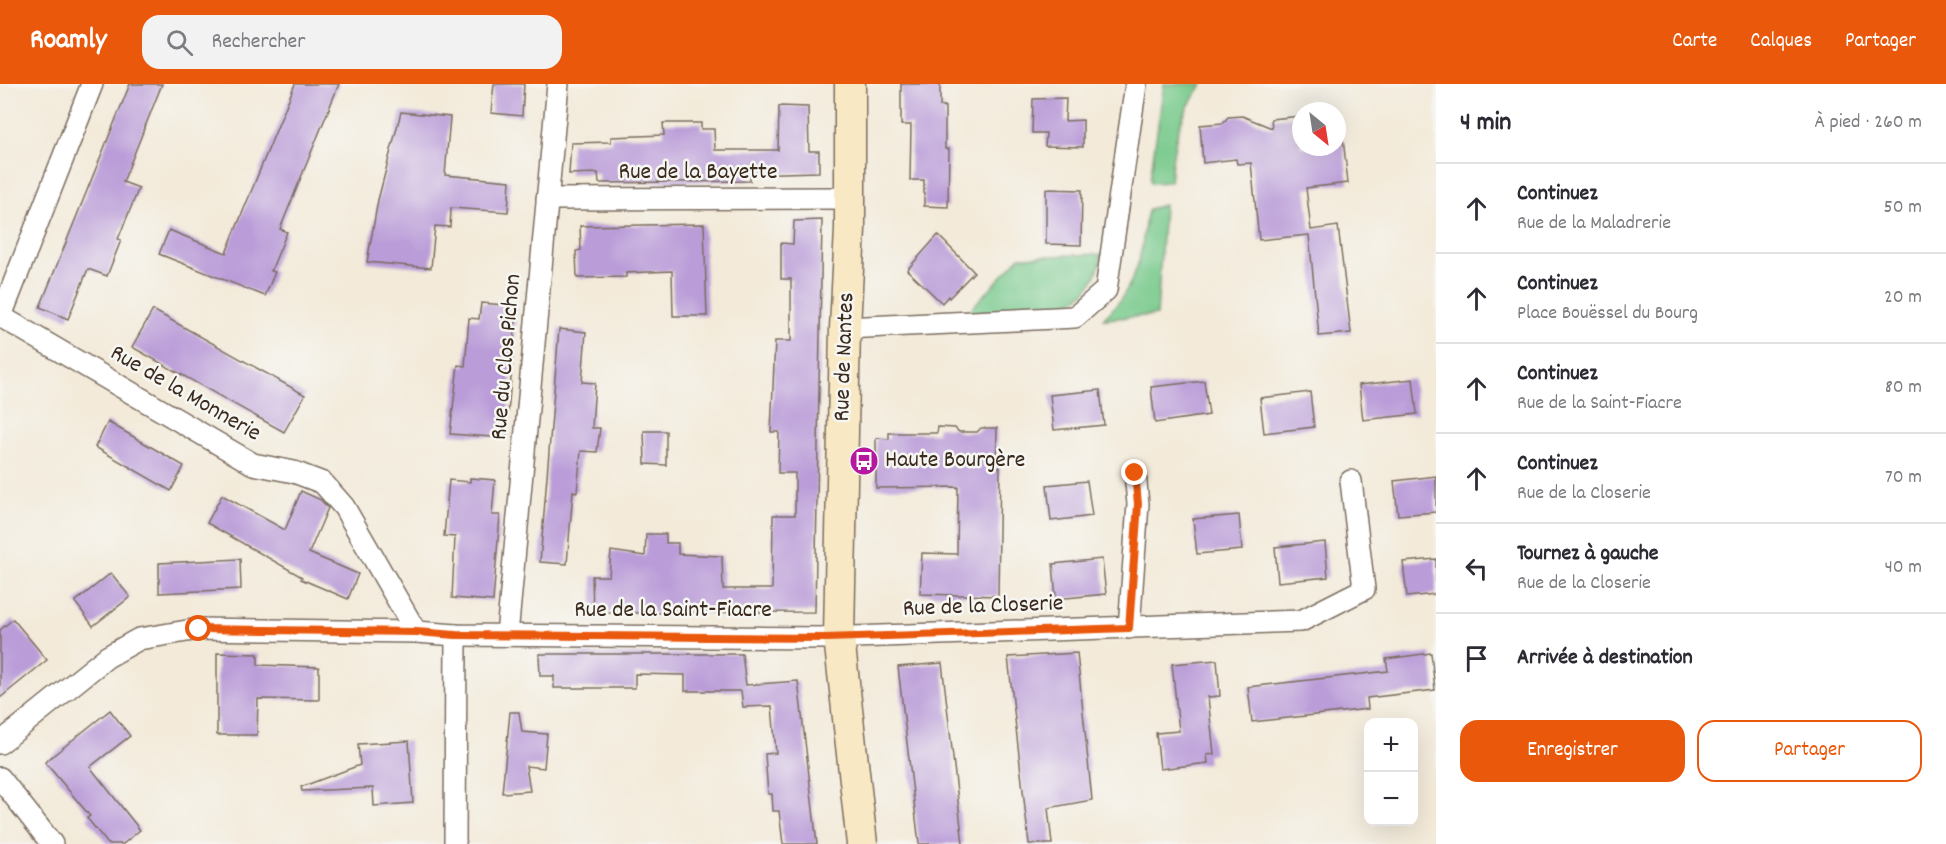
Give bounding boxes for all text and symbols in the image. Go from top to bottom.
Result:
search box [142,15,562,69]
text: Roamly [30,22,106,62]
icon: search [163,26,196,59]
text: Rechercher [211,27,305,58]
text: Carte [1672,27,1717,57]
text: Calques [1750,27,1812,57]
text: Partager [1845,27,1916,57]
north arrow [1292,102,1346,156]
text: 4 min [1460,105,1511,142]
text: À pied · 260 m [1815,109,1922,137]
street label: Rue de la Bayette [618,156,778,190]
text: Continuez [1517,179,1598,210]
icon: ahead [1460,192,1493,225]
text: 50 m [1884,194,1922,222]
text: Rue de la Maladrerie [1517,210,1671,238]
text: Continuez [1517,269,1598,300]
street label: Rue du Clos Pichon [483,272,531,442]
icon: ahead [1460,282,1493,315]
text: 20 m [1884,284,1922,312]
street label: Rue de Nantes [826,292,864,422]
text: Place Bouëssel du Bourg [1517,300,1698,328]
street label: Rue de la Monnerie [103,337,267,451]
text: Continuez [1517,359,1598,390]
icon: ahead [1460,372,1493,405]
text: 80 m [1885,374,1922,402]
text: Rue de la Saint-Fiacre [1517,390,1682,418]
place label: Haute Bourgère [885,444,1025,478]
bus stop icon: Haute Bourgère [848,445,880,477]
text: Continuez [1517,449,1598,480]
route end [1121,459,1147,485]
icon: ahead [1460,462,1493,495]
text: 70 m [1885,464,1922,492]
text: Rue de la Closerie [1517,480,1651,508]
text: Tournez à gauche [1517,539,1659,570]
icon: left [1460,552,1493,585]
text: 40 m [1884,554,1922,582]
text: Rue de la Closerie [1517,570,1651,598]
street label: Rue de la Closerie [902,587,1064,627]
street label: Rue de la Saint-Fiacre [574,594,772,628]
route start [185,615,211,641]
icon: arrive [1460,642,1493,675]
text: Arrivée à destination [1517,643,1693,674]
map controls [1364,718,1418,826]
button: + [1364,718,1418,772]
button: Enregistrer [1460,720,1685,782]
button: Partager [1697,720,1922,782]
button: − [1364,772,1418,826]

